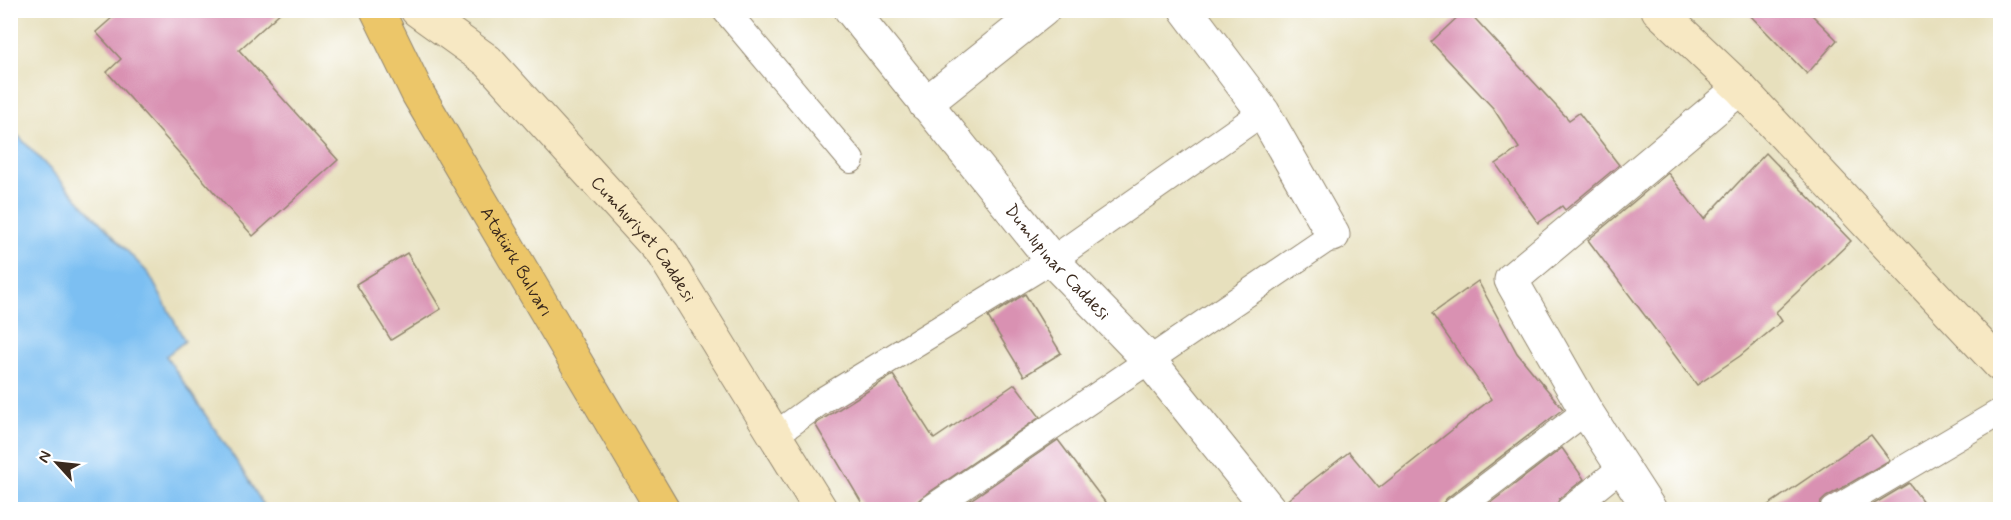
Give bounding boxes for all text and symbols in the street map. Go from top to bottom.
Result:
street label: Cumhuriyet Caddesi [585,171,701,307]
street label: Dumlupınar Caddesi [999,199,1115,326]
street label: Atatürk Bulvarı [474,203,558,322]
north arrow [27,433,87,493]
text: N [33,447,57,466]

